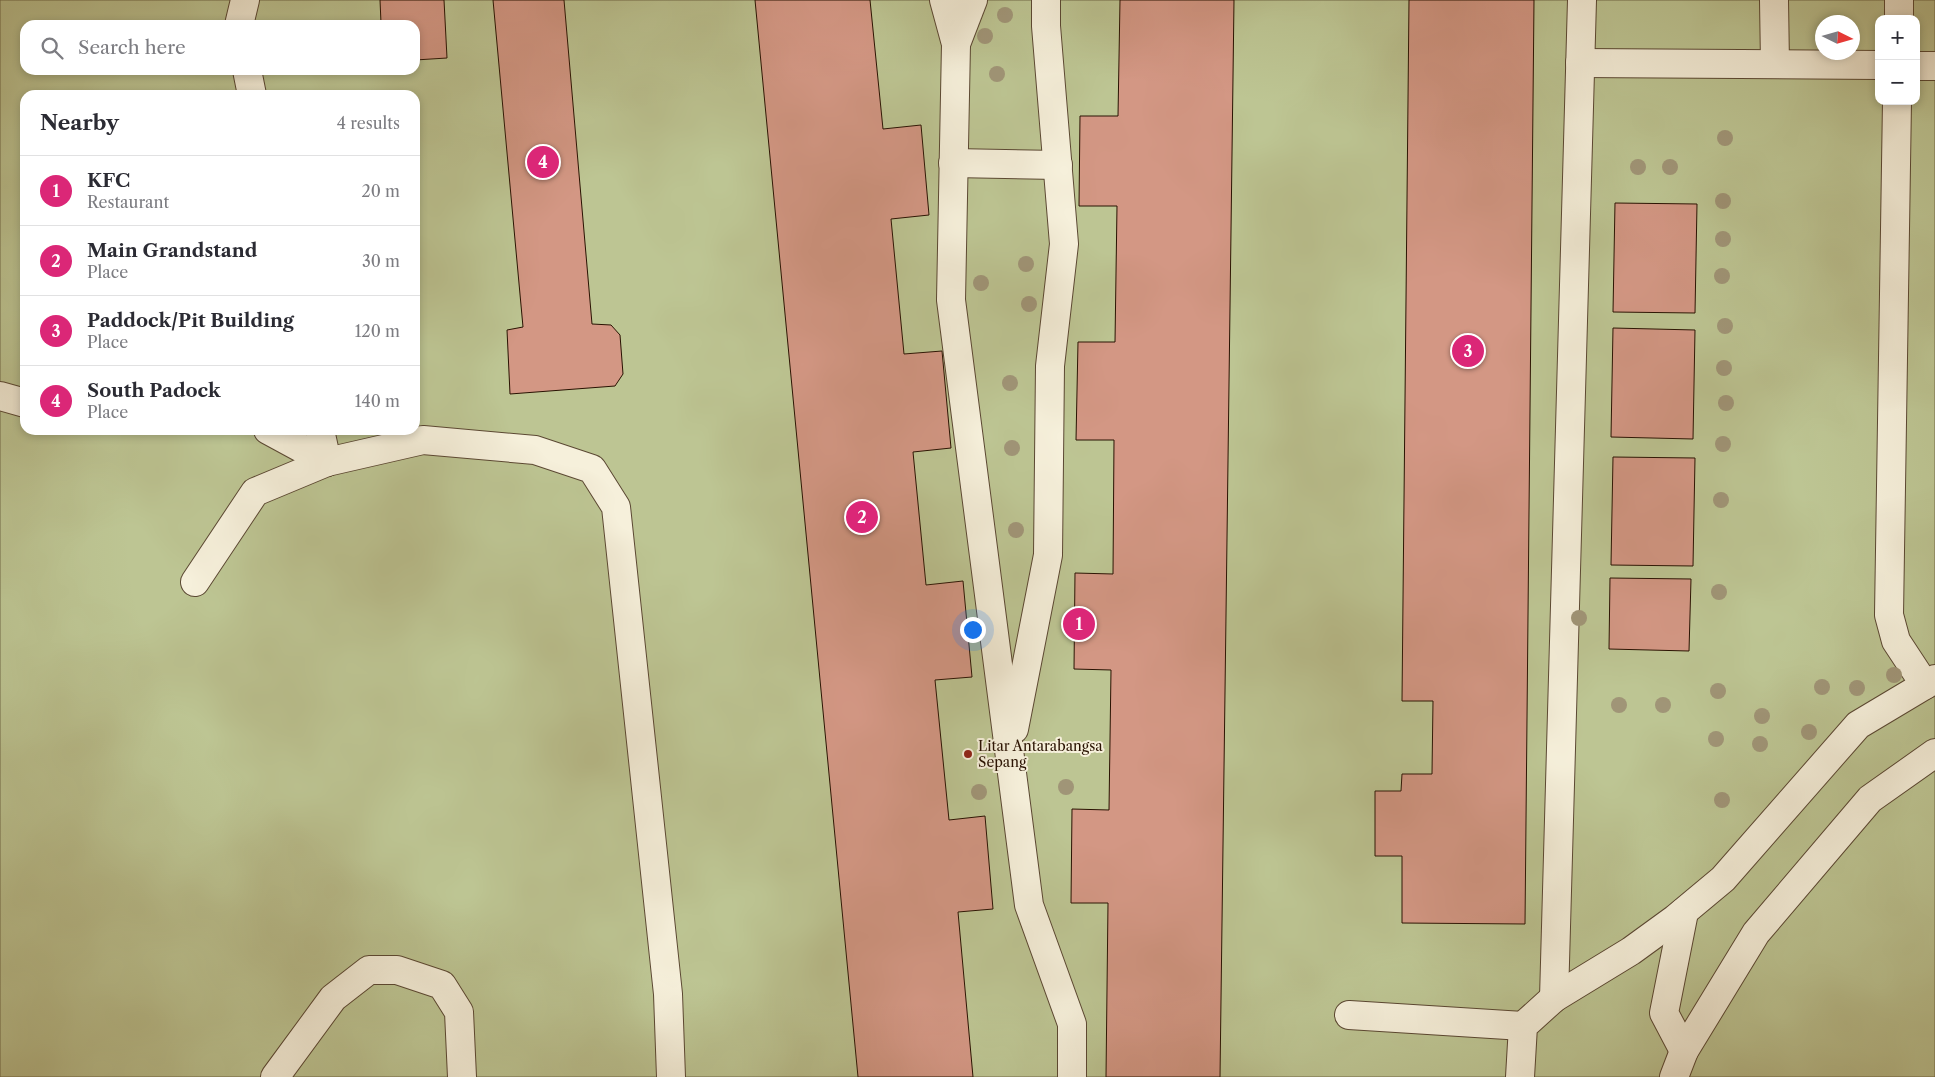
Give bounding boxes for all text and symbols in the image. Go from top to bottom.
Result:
north arrow [1815,15,1860,60]
map controls [1875,15,1920,105]
button: + [1875,15,1920,60]
search box [20,20,420,75]
icon: search [38,34,66,62]
text: Search here [78,36,186,59]
button: − [1875,60,1920,105]
text: Nearby [40,110,119,135]
text: 4 results [337,113,400,133]
pin: 4 [527,143,559,181]
text: KFC [87,169,130,192]
text: 1 [52,181,60,201]
text: 20 m [361,181,400,201]
text: Restaurant [87,192,169,212]
text: Main Grandstand [87,239,258,262]
text: 2 [51,251,61,271]
text: 30 m [362,251,400,271]
text: Place [87,262,128,282]
text: Paddock/Pit Building [87,309,294,332]
text: 3 [51,321,61,341]
text: 120 m [355,321,400,341]
text: Place [87,332,128,352]
pin: 3 [1452,332,1484,370]
text: South Padock [87,379,221,402]
text: 4 [51,391,61,411]
text: 140 m [355,391,400,411]
text: Place [87,402,128,422]
pin: 2 [846,498,878,536]
pin: 1 [1063,605,1095,643]
your location [960,617,986,643]
place label: Litar Antarabangsa Sepang [978,737,1103,771]
marker: Litar Antarabangsa Sepang [962,748,974,760]

